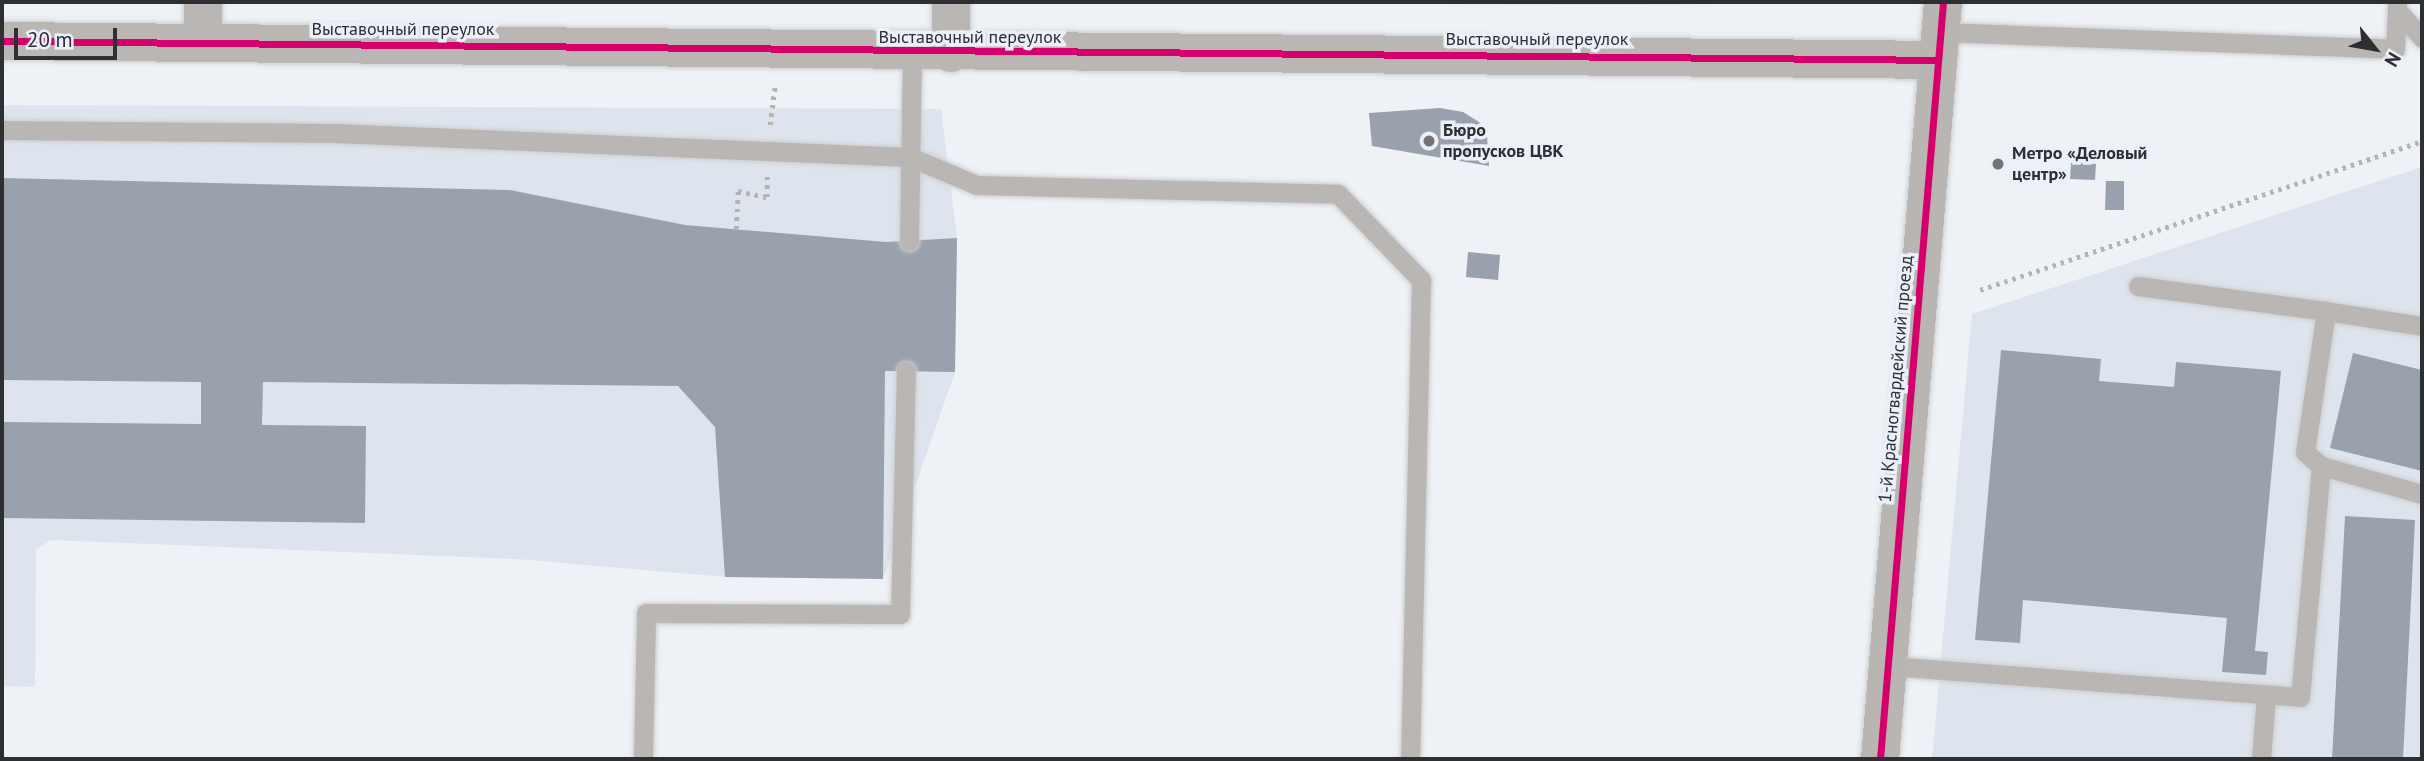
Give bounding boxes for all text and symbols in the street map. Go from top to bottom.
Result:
scale bar [18,14,121,58]
north arrow [2340,14,2410,84]
street label: Выставочный переулок [312,18,494,40]
text: 20 m [27,26,73,53]
street label: Выставочный переулок [879,26,1061,48]
street label: Выставочный переулок [1446,28,1628,50]
text: N [2380,48,2407,71]
place label: Бюро пропусков ЦВК [1443,120,1564,162]
marker: Бюро пропусков ЦВК [1421,133,1437,149]
place label: Метро «Деловый центр» [2012,143,2147,186]
marker: Метро «Деловый центр» [1990,156,2006,172]
street label: 1-й Красногвардейский проезд [1874,255,1918,503]

